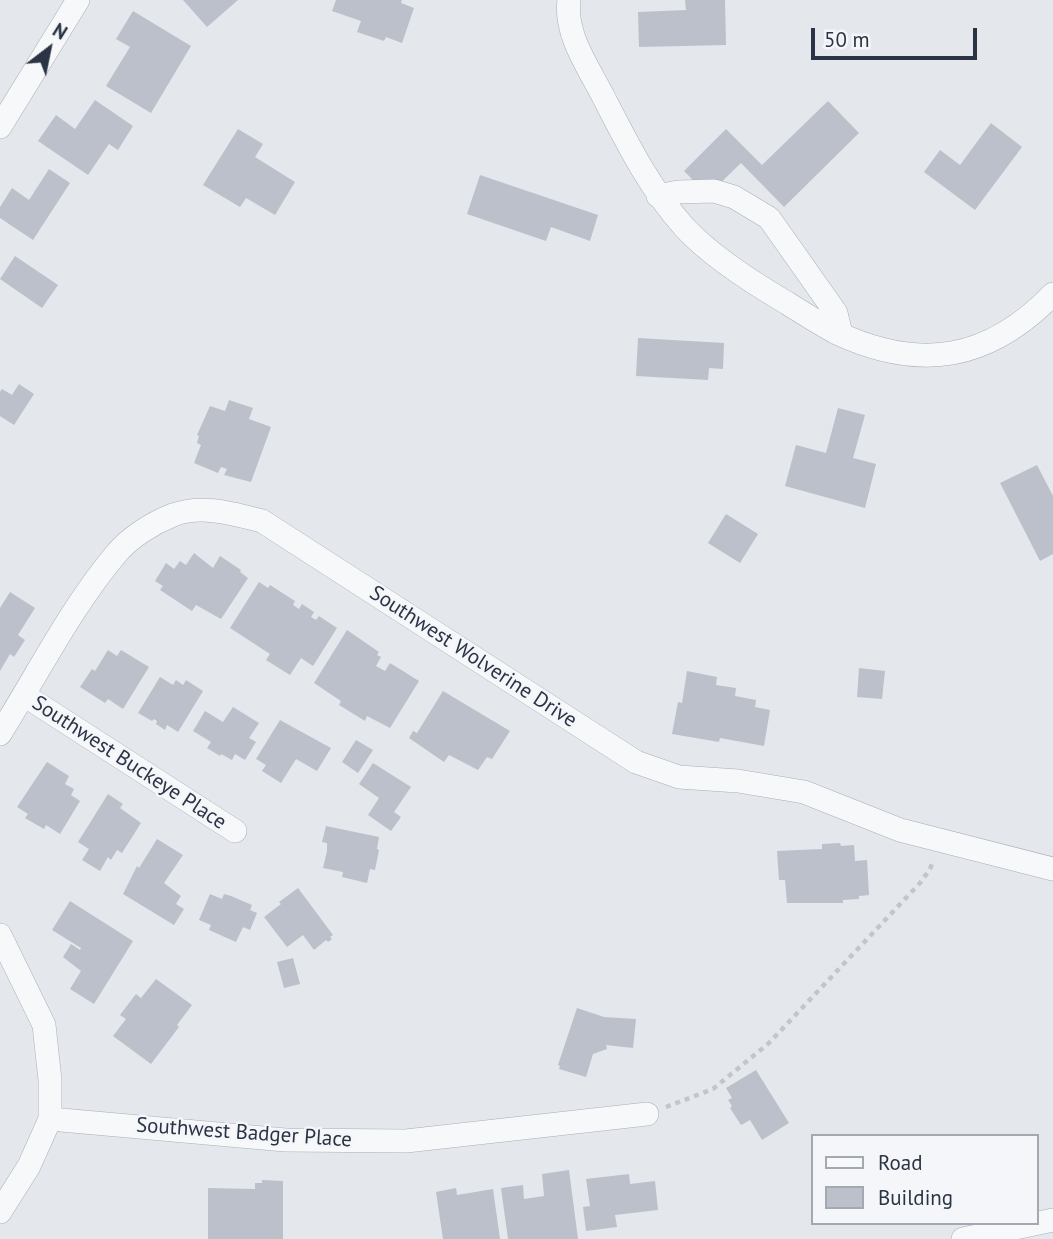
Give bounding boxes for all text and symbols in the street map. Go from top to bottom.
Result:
north arrow [14,14,84,84]
scale bar [815,14,981,58]
text: N [48,18,72,45]
text: 50 m [824,26,870,53]
street label: Southwest Wolverine Drive [365,581,581,733]
street label: Southwest Buckeye Place [27,691,231,835]
street label: Southwest Badger Place [135,1113,353,1153]
legend [811,1134,1039,1225]
text: Road [878,1149,922,1176]
text: Building [878,1184,953,1211]

